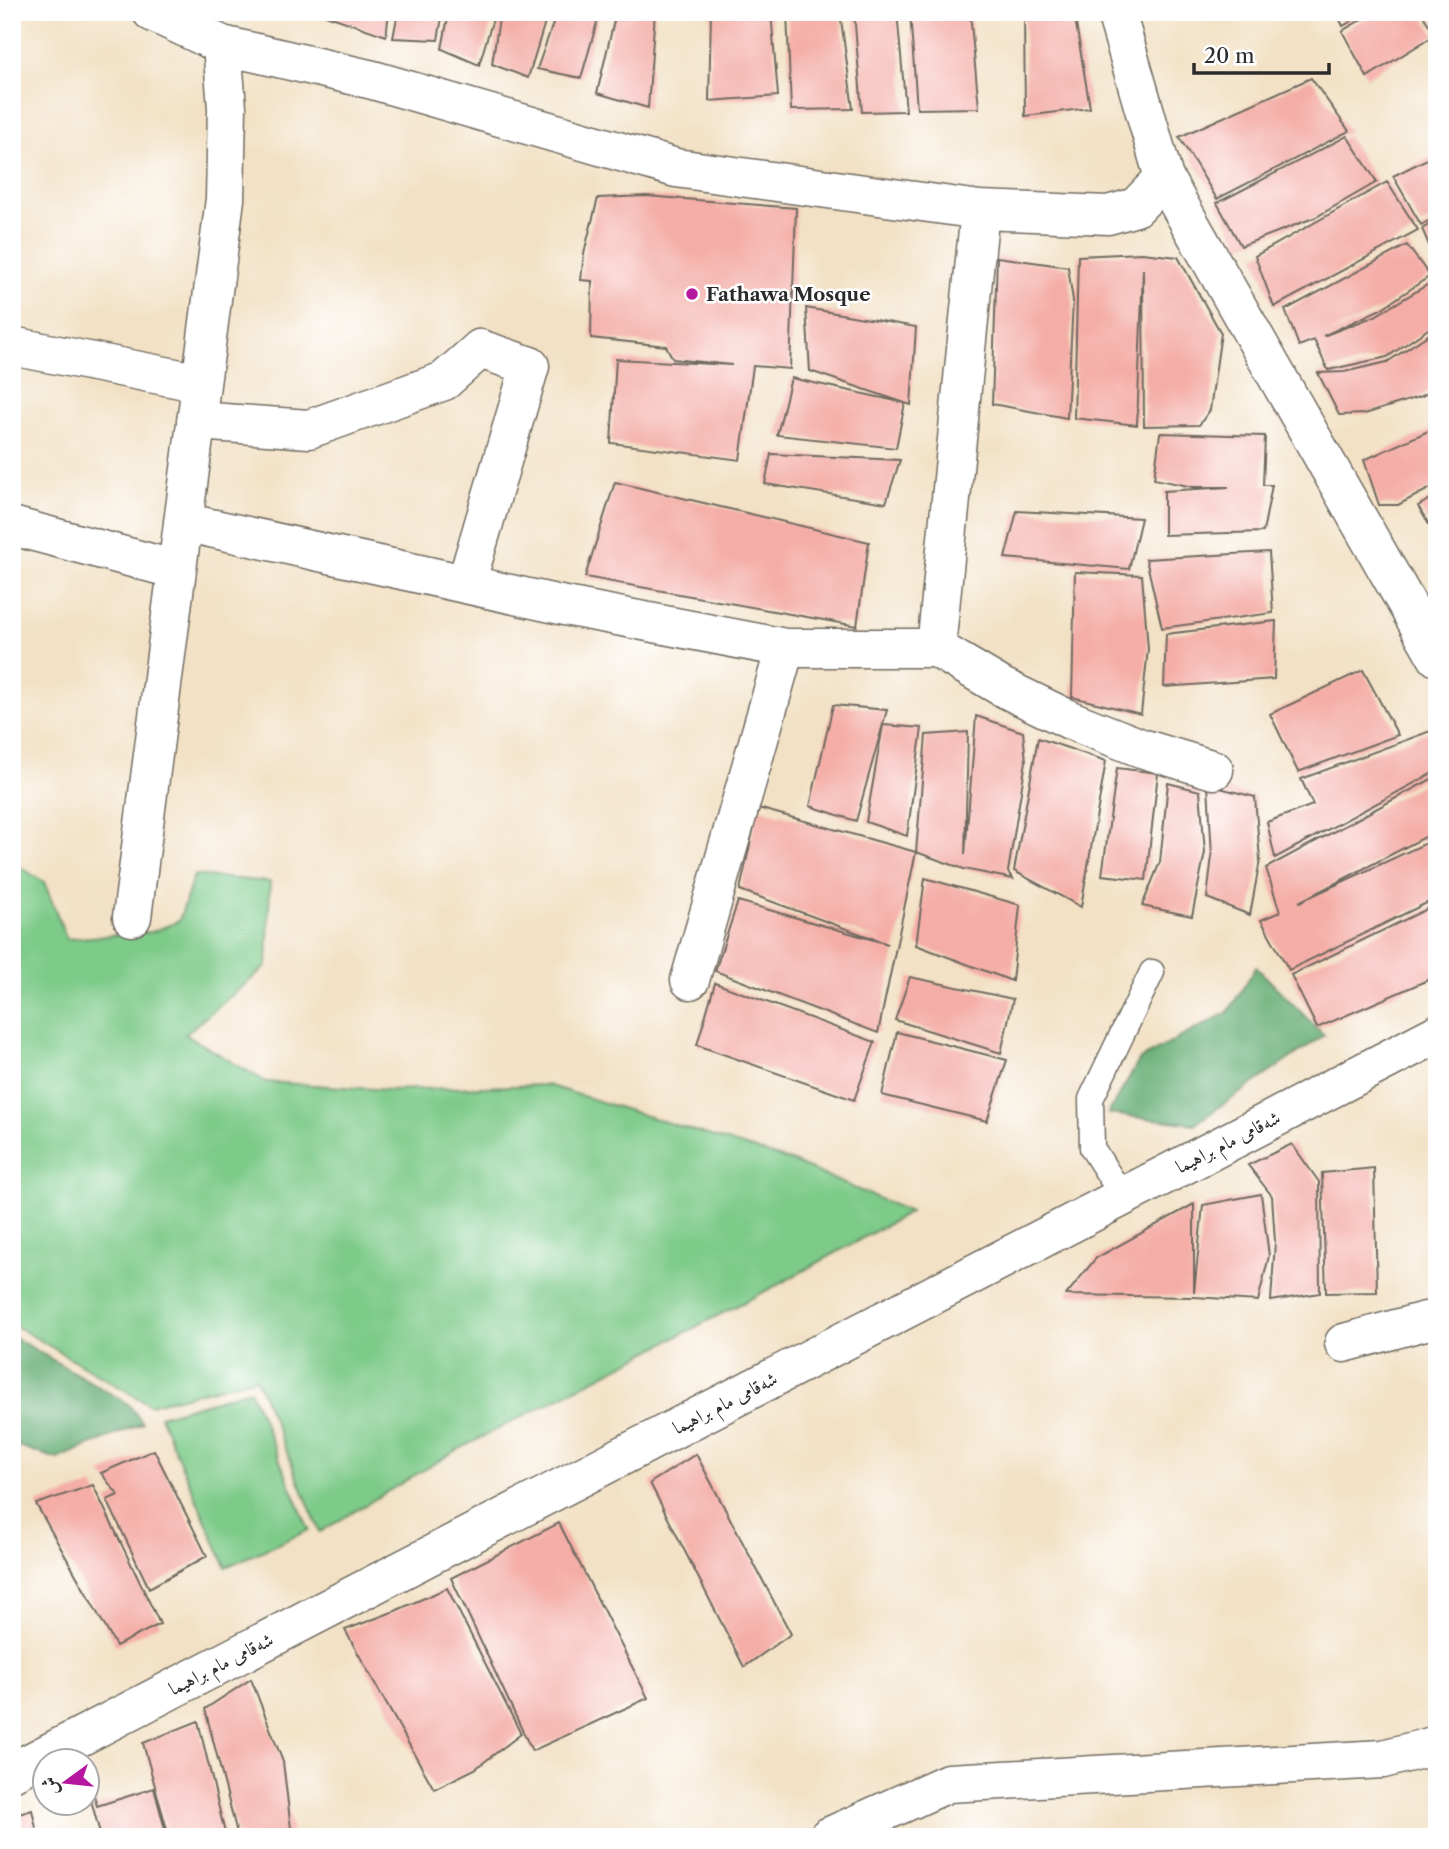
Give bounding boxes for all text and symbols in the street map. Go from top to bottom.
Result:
scale bar [1194,32,1328,76]
text: 20 m [1204,43,1255,68]
place label: Fathawa Mosque [706,283,871,306]
marker: Fathawa Mosque [684,286,700,302]
street label: شەقامی مام براهیما [1172,1106,1286,1183]
street label: شەقامی مام براهیما [669,1367,783,1444]
street label: شەقامی مام براهیما [165,1628,279,1705]
north arrow [32,1748,102,1818]
text: ش [37,1774,64,1798]

